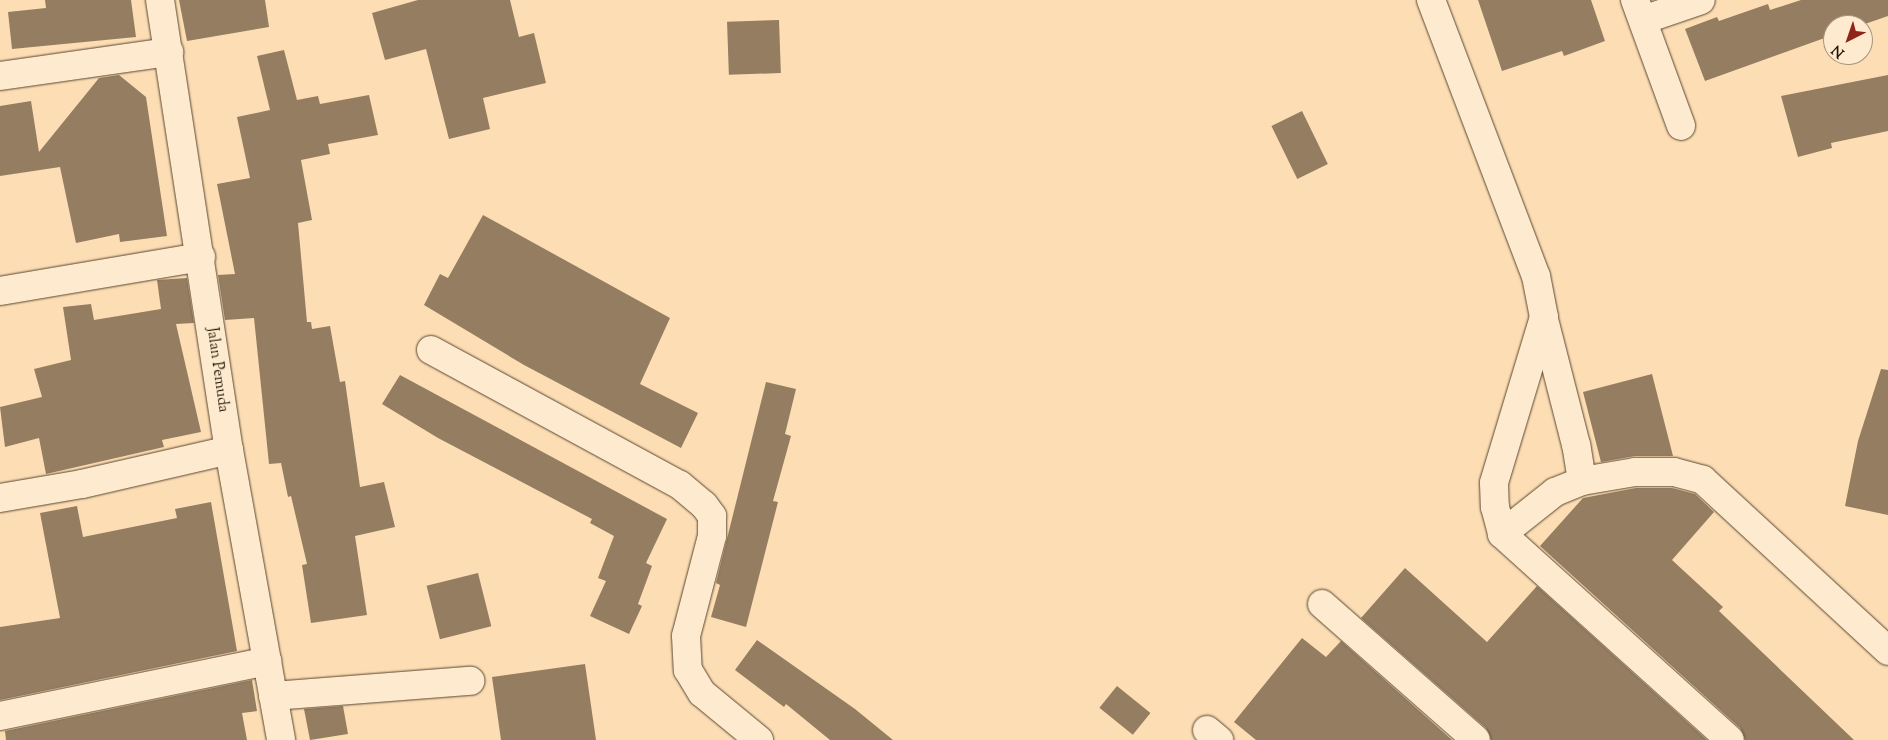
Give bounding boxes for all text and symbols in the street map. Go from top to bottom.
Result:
north arrow [1823,15,1873,65]
text: N [1828,39,1850,62]
street label: Jalan Pemuda [202,326,232,414]

